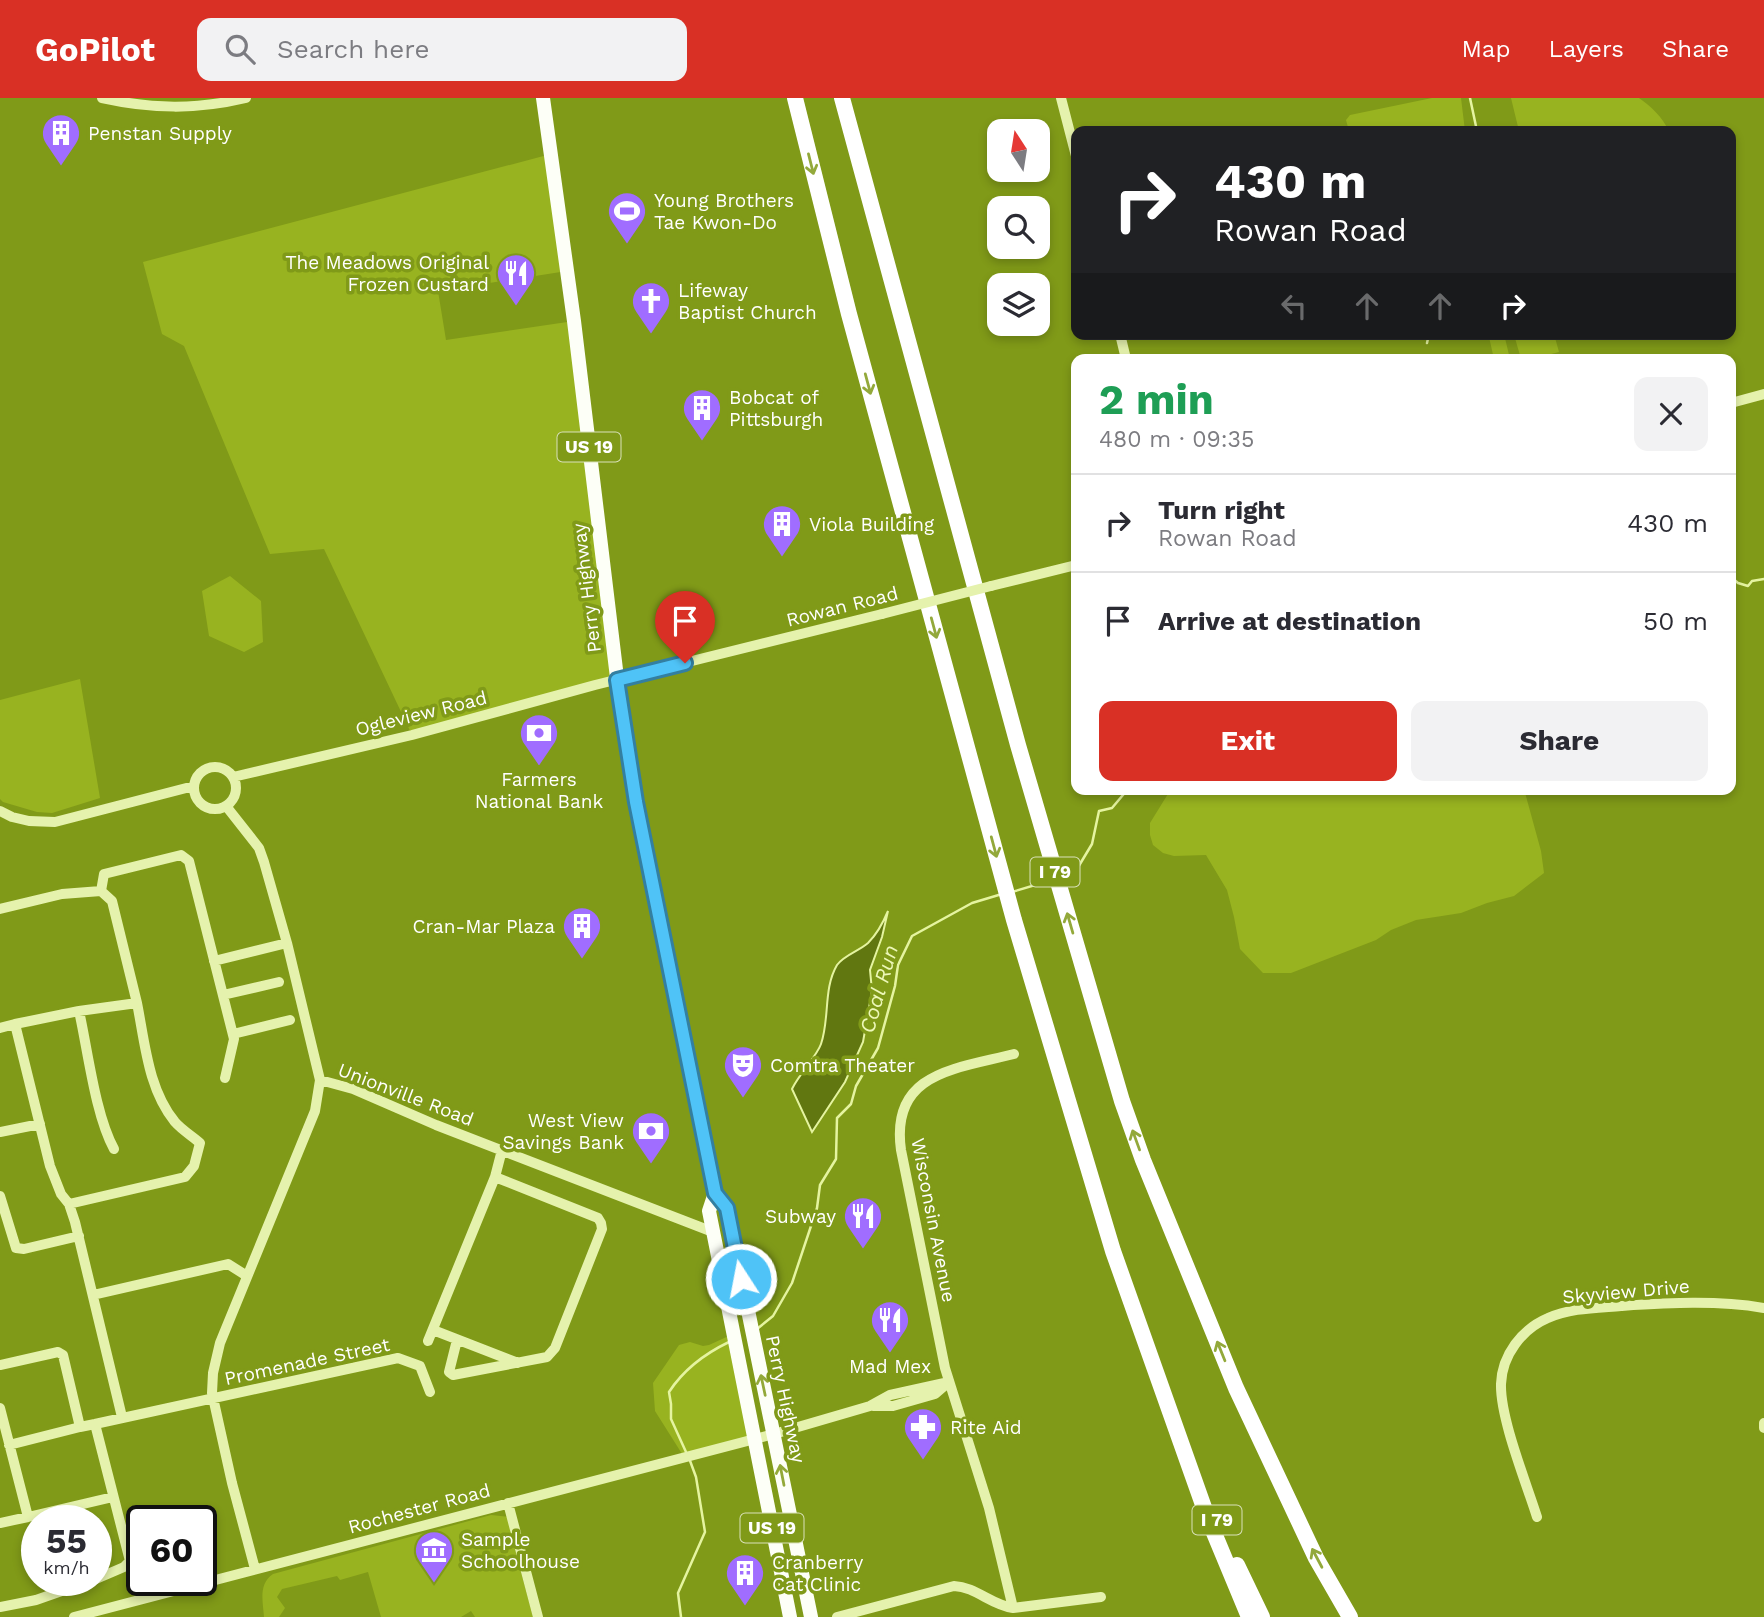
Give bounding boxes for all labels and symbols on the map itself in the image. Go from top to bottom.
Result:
building icon: Penstan Supply [40,112,82,167]
north arrow [987,119,1050,182]
place label: Penstan Supply [88,122,232,145]
one-way arrow [805,152,818,175]
place label: Young Brothers Tae Kwon-Do [654,189,794,234]
sports icon: Young Brothers Tae Kwon-Do [606,190,648,245]
place label: The Meadows Original Frozen Custard [285,251,489,296]
restaurant icon: The Meadows Original Frozen Custard [495,252,537,307]
place label: Lifeway Baptist Church [678,279,817,324]
church icon: Lifeway Baptist Church [630,280,672,335]
one-way arrow [862,373,875,395]
place label: Bobcat of Pittsburgh [729,386,823,431]
building icon: Bobcat of Pittsburgh [681,387,723,442]
road number: US 19 [558,432,620,461]
building icon: Viola Building [761,503,803,558]
place label: Viola Building [809,513,935,536]
street label: Perry Highway [567,522,606,654]
street label: Rowan Road [784,581,900,631]
pin [655,591,715,663]
one-way arrow [929,616,942,638]
street label: Ogleview Road [353,686,489,741]
bank icon: Farmers National Bank [518,712,560,767]
place label: Farmers National Bank [475,768,603,813]
one-way arrow [988,835,1001,858]
road number: I 79 [1030,858,1080,886]
building icon: Cran-Mar Plaza [561,905,603,960]
one-way arrow [1062,912,1075,934]
place label: Cran-Mar Plaza [413,915,555,938]
water label: Coal Run [854,942,903,1036]
theatre icon: Comtra Theater [722,1044,764,1099]
place label: Comtra Theater [770,1054,915,1077]
street label: Unionville Road [335,1058,477,1131]
place label: West View Savings Bank [503,1109,624,1154]
bank icon: West View Savings Bank [630,1110,672,1165]
one-way arrow [1129,1130,1141,1152]
street label: Wisconsin Avenue [906,1136,961,1304]
restaurant icon: Subway [842,1195,884,1250]
place label: Subway [765,1205,836,1228]
position arrow [704,1242,778,1316]
street label: Skyview Drive [1561,1274,1691,1309]
restaurant icon: Mad Mex [869,1299,911,1354]
street label: Promenade Street [222,1333,392,1390]
street label: Perry Highway [761,1333,810,1465]
one-way arrow [1213,1341,1226,1363]
place label: Mad Mex [849,1355,931,1378]
one-way arrow [756,1374,769,1397]
pharmacy icon: Rite Aid [902,1406,944,1461]
place label: Rite Aid [950,1416,1022,1439]
one-way arrow [774,1464,788,1487]
street label: Rochester Road [346,1478,493,1539]
speed limit sign: 60 [126,1505,217,1596]
road number: I 79 [1192,1506,1242,1534]
road number: US 19 [740,1513,804,1542]
place label: Sample Schoolhouse [461,1528,580,1573]
museum icon: Sample Schoolhouse [413,1529,455,1584]
one-way arrow [1309,1548,1323,1568]
place label: Cranberry Cat Clinic [772,1551,863,1596]
building icon: Cranberry Cat Clinic [724,1552,766,1607]

